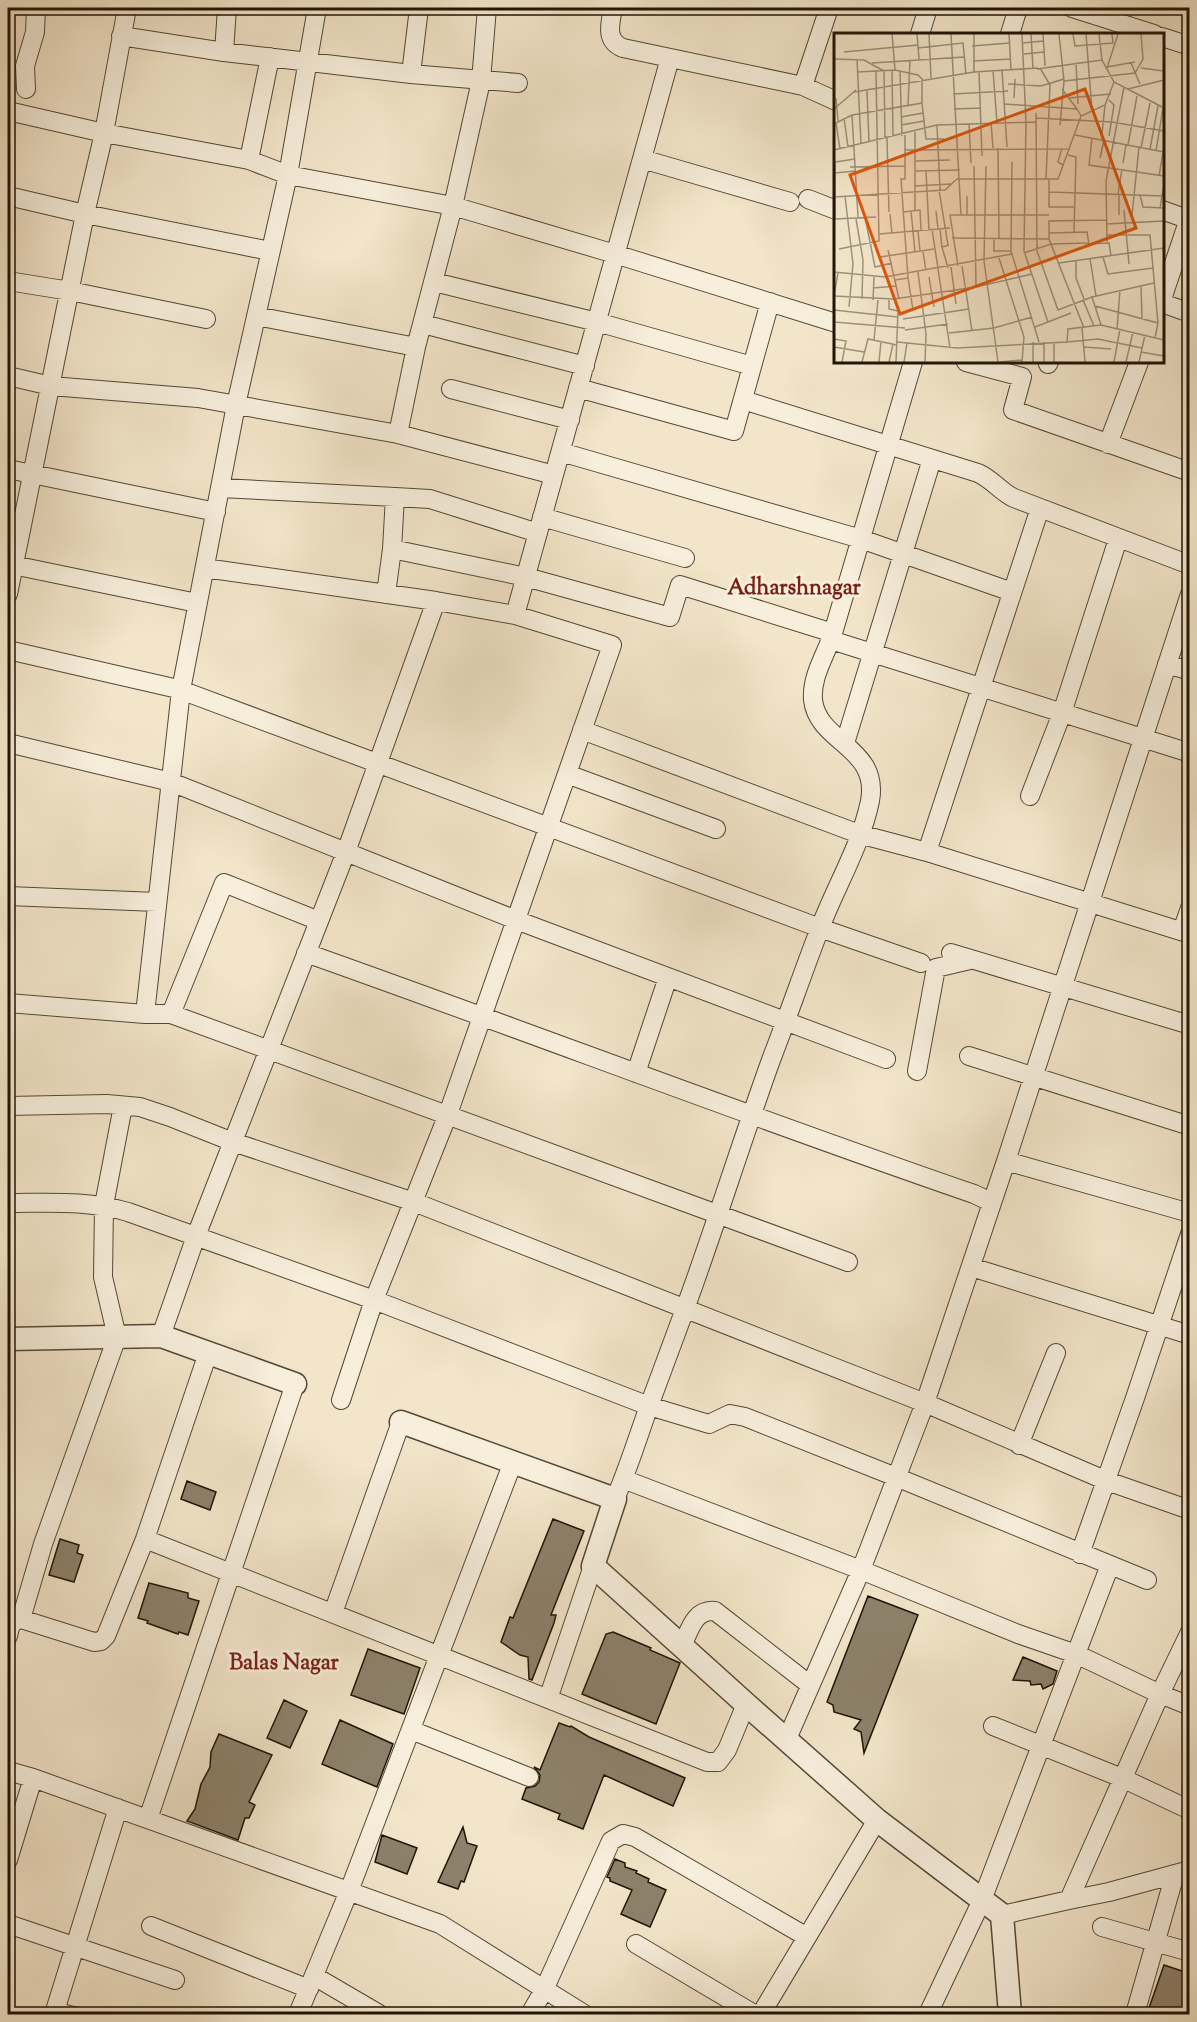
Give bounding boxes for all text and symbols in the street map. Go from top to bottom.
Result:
inset map [834,33,1164,363]
district label: Adharshnagar [727,573,861,605]
district label: Balas Nagar [229,1648,340,1680]

